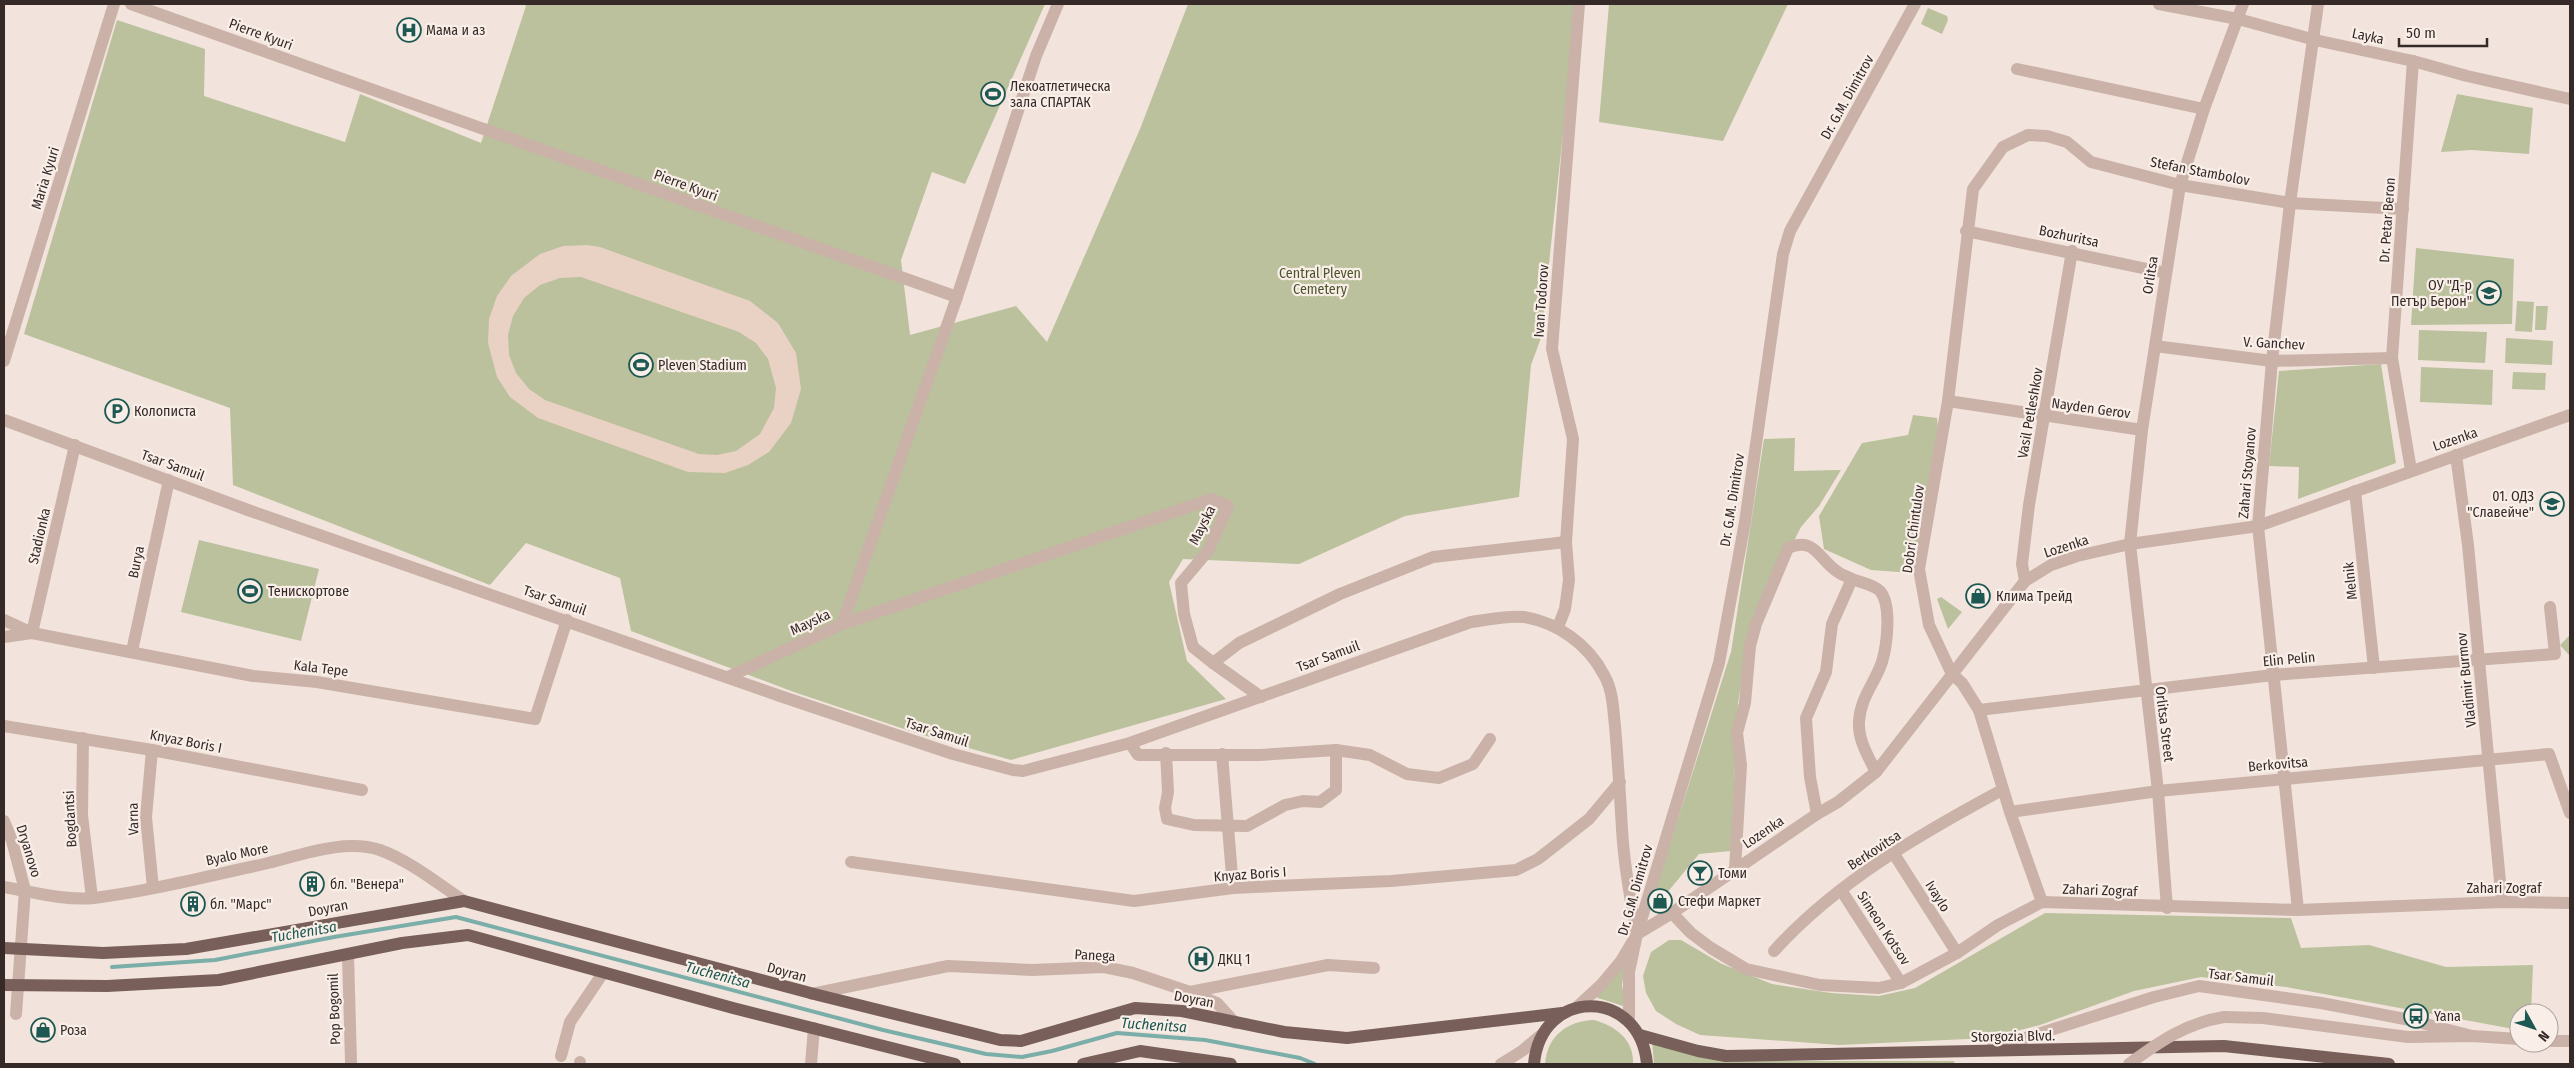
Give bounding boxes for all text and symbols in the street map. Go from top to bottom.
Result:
street label: Pierre Kyuri [227,15,295,54]
scale bar [2399,15,2486,47]
hospital icon: Мама и аз [396,17,422,43]
place label: Мама и аз [426,22,485,39]
text: 50 m [2406,24,2436,42]
street label: Layka [2350,25,2386,48]
street label: Dr. G.M. Dimitrov [1817,51,1878,142]
place label: Лекоатлетическа зала СПАРТАК [1010,78,1111,111]
sports icon: Лекоатлетическа зала СПАРТАК [980,81,1006,107]
street label: Maria Kyuri [28,145,63,212]
street label: Stefan Stambolov [2149,154,2252,190]
street label: Pierre Kyuri [652,166,720,205]
street label: Dr. Petar Beron [2376,177,2399,263]
street label: Bozhuritsa [2037,222,2101,251]
street label: Orlitsa [2139,255,2162,295]
street label: Ivan Todorov [1530,263,1553,338]
park label: Central Pleven Cemetery [1279,265,1361,298]
place label: ОУ "Д-р Петър Берон" [2391,277,2472,310]
school or university icon: ОУ "Д-р Петър Берон" [2476,280,2502,306]
street label: V. Ganchev [2243,333,2306,354]
sports icon: Pleven Stadium [628,352,654,378]
place label: Pleven Stadium [658,357,747,374]
street label: Vasil Petleshkov [2014,366,2047,460]
street label: Nayden Gerov [2050,395,2132,423]
parking icon: Колописта [104,398,130,424]
place label: Колописта [134,403,196,420]
street label: Lozenka [2431,424,2480,455]
street label: Zahari Stoyanov [2235,426,2260,519]
street label: Tsar Samuil [139,446,207,485]
street label: Dr. G.M. Dimitrov [1717,452,1748,548]
street label: Dobri Chintulov [1899,483,1928,574]
place label: 01. ОДЗ "Славейче" [2467,488,2534,521]
school or university icon: 01. ОДЗ "Славейче" [2539,491,2565,517]
street label: Mayska [1185,503,1220,548]
street label: Stadionka [25,506,54,566]
street label: Lozenka [2042,531,2091,562]
street label: Burya [125,544,148,580]
street label: Melnik [2340,561,2361,601]
sports icon: Тенискортове [237,578,263,604]
street label: Tsar Samuil [521,582,589,619]
place label: Тенискортове [268,583,349,600]
shop icon: Клима Трейд [1965,583,1991,609]
place label: Клима Трейд [1996,588,2072,605]
street label: Mayska [788,606,833,639]
street label: Vladimir Burmov [2453,631,2480,728]
street label: Tsar Samuil [1294,637,1362,676]
street label: Elin Pelin [2262,649,2316,670]
street label: Kala Tepe [293,657,349,680]
street label: Orlitsa Street [2151,685,2178,763]
street label: Tsar Samuil [903,714,971,751]
street label: Knyaz Boris I [149,726,223,757]
street label: Berkovitsa [2247,753,2309,776]
street label: Bogdantsi [61,790,80,848]
street label: Varna [125,802,142,835]
street label: Lozenka [1739,812,1787,852]
street label: Dryanovo [12,823,45,880]
street label: Berkovitsa [1844,827,1904,874]
street label: Byalo More [204,840,270,869]
street label: Dr. G.M. Dimitrov [1614,842,1657,938]
bar icon: Томи [1687,860,1713,886]
street label: Knyaz Boris I [1213,863,1287,886]
place label: Томи [1718,865,1747,882]
building icon: бл. "Венера" [299,871,325,897]
place label: бл. "Венера" [330,876,404,893]
street label: Ivaylo [1921,878,1954,915]
street label: Zahari Zograf [2466,880,2543,897]
street label: Zahari Zograf [2062,881,2139,900]
shop icon: Стефи Маркет [1647,888,1673,914]
street label: Simeon Kotsov [1853,888,1914,969]
building icon: бл. "Марс" [180,891,206,917]
place label: Стефи Маркет [1678,893,1761,910]
place label: бл. "Марс" [210,896,271,913]
street label: Doyran [307,896,350,921]
water label: Tuchenitsa [270,917,338,947]
street label: Panega [1074,946,1116,965]
hospital icon: ДКЦ 1 [1188,946,1214,972]
place label: ДКЦ 1 [1217,951,1250,968]
water label: Tuchenitsa [684,958,752,992]
street label: Doyran [765,959,809,986]
street label: Tsar Samuil [2207,965,2275,990]
street label: Pop Bogomil [325,973,344,1045]
street label: Doyran [1172,987,1215,1012]
bus stop icon: Yana [2403,1003,2429,1029]
north arrow [2509,1003,2559,1053]
place label: Yana [2434,1008,2461,1025]
water label: Tuchenitsa [1120,1014,1188,1036]
shop icon: Роза [30,1017,56,1043]
place label: Роза [60,1022,87,1039]
street label: Storgozia Blvd. [1971,1027,2055,1046]
text: N [2534,1027,2553,1045]

